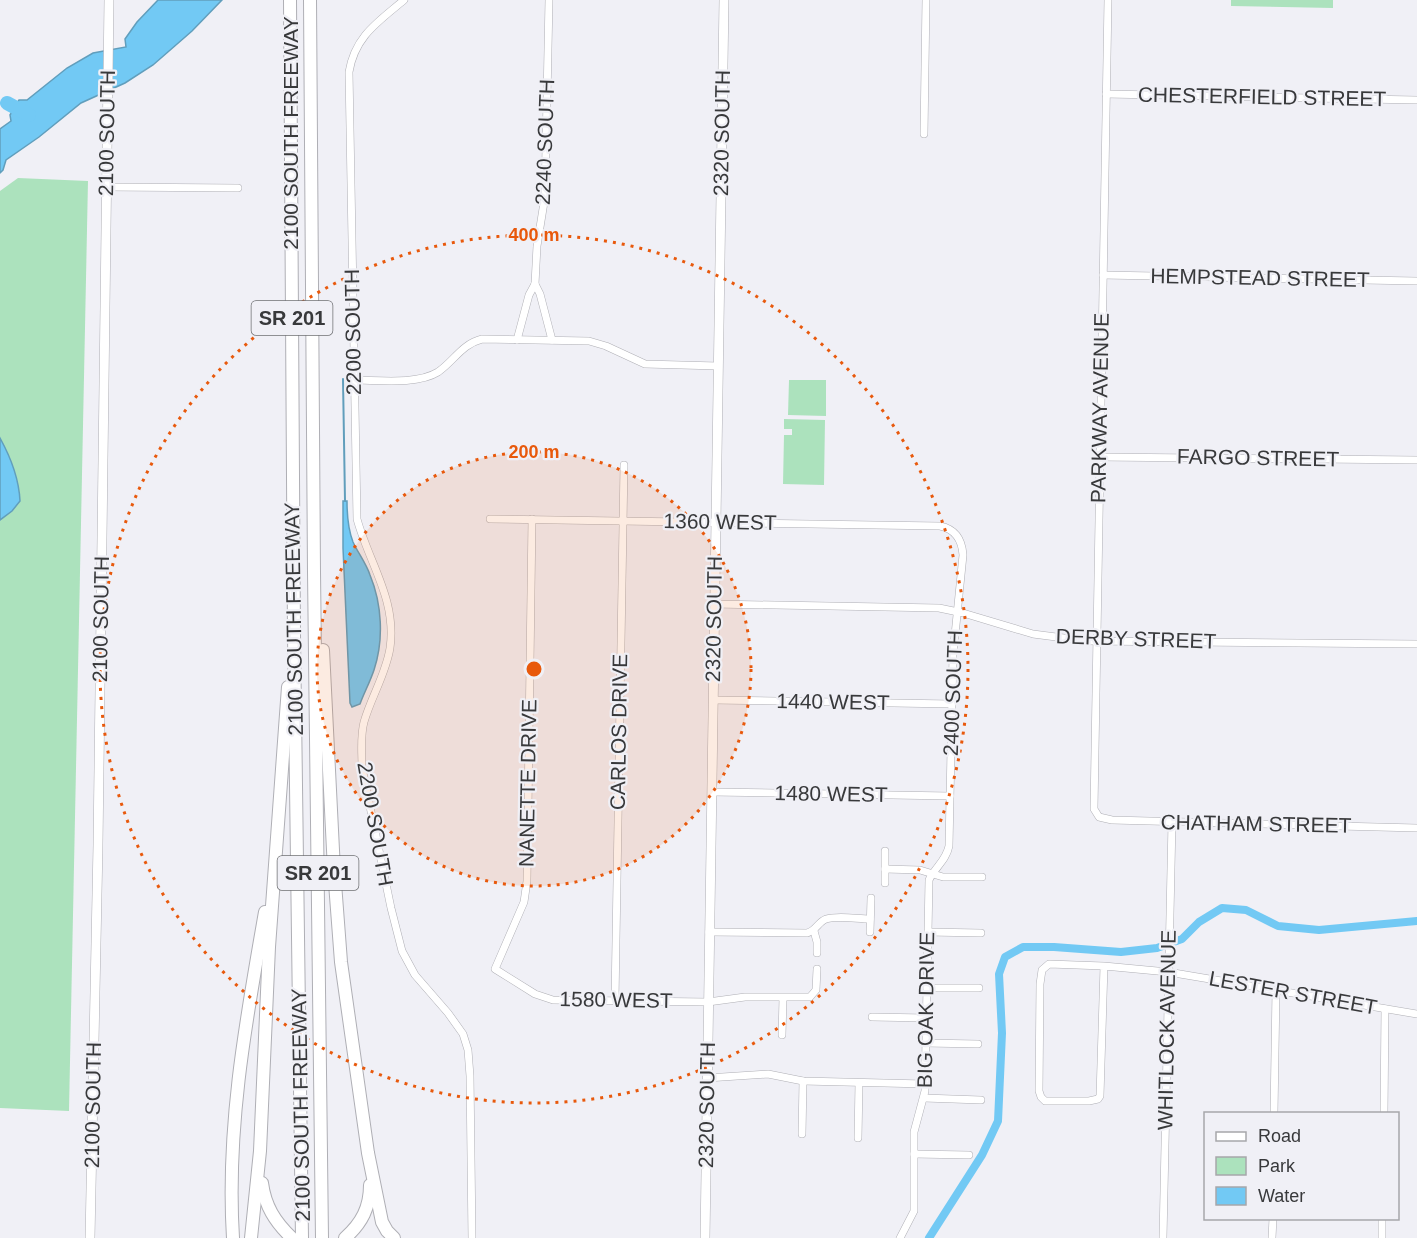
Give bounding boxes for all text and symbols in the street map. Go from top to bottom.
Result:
street label: 2100 SOUTH FREEWAY [279,16,302,250]
street label: 2100 SOUTH [94,70,119,196]
street label: 2320 SOUTH [709,70,734,196]
street label: 2240 SOUTH [531,79,558,205]
street label: CHESTERFIELD STREET [1138,83,1387,110]
text: 400 m [508,225,560,245]
street label: HEMPSTEAD STREET [1150,264,1370,291]
street label: 2200 SOUTH [340,269,365,395]
road number: SR 201 [252,301,332,335]
street label: PARKWAY AVENUE [1086,313,1113,503]
text: 200 m [508,442,560,462]
street label: FARGO STREET [1177,445,1339,470]
street label: 2100 SOUTH FREEWAY [280,502,307,736]
street label: 1360 WEST [663,509,777,534]
street label: 2100 SOUTH [88,556,113,682]
street label: 2320 SOUTH [701,556,726,682]
street label: DERBY STREET [1055,624,1217,653]
street label: 2400 SOUTH [939,630,966,756]
street label: CARLOS DRIVE [606,654,631,810]
centre of rings [524,659,544,679]
street label: 1440 WEST [776,689,890,714]
street label: NANETTE DRIVE [515,699,540,867]
street label: 2200 SOUTH [353,760,398,888]
street label: 1480 WEST [774,781,888,806]
street label: CHATHAM STREET [1160,810,1352,837]
road number: SR 201 [278,856,358,890]
street label: WHITLOCK AVENUE [1153,930,1180,1130]
street label: BIG OAK DRIVE [913,932,938,1088]
street label: LESTER STREET [1207,966,1379,1019]
street label: 1580 WEST [559,987,673,1012]
street label: 2100 SOUTH FREEWAY [287,988,314,1222]
street label: 2100 SOUTH [80,1042,105,1168]
street label: 2320 SOUTH [694,1042,719,1168]
legend [1204,1112,1399,1220]
text: Road [1258,1126,1301,1146]
text: Park [1258,1156,1296,1176]
text: Water [1258,1186,1305,1206]

